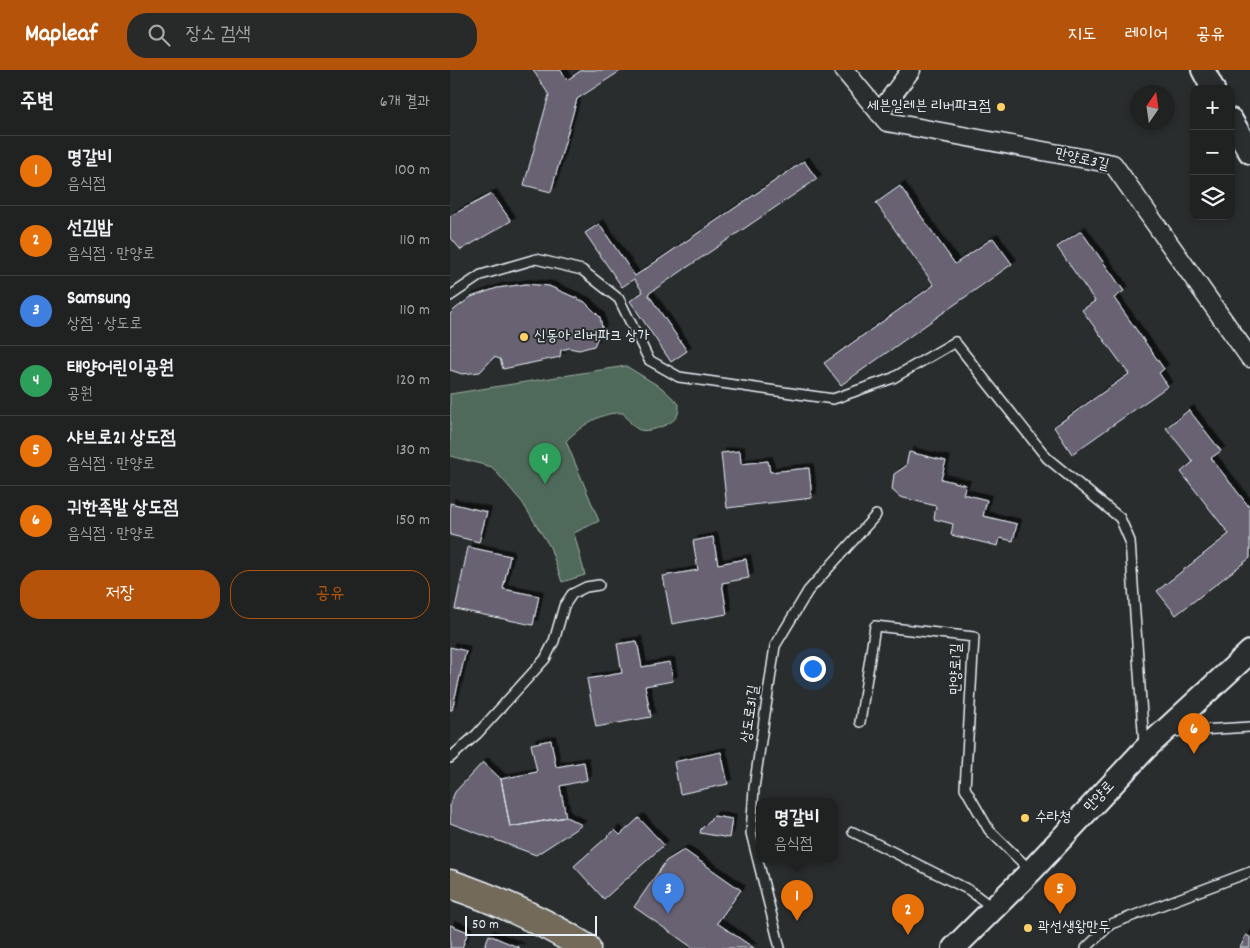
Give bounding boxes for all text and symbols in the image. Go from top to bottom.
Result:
search box [127,13,477,58]
text: Mapleaf [25,18,97,52]
icon: search [145,21,173,49]
text: 장소 검색 [185,22,251,49]
text: 지도 [1068,23,1097,48]
text: 레이어 [1125,23,1168,48]
text: 공유 [1196,23,1225,48]
north arrow [1130,85,1175,130]
map controls [1190,85,1235,220]
button: + [1190,85,1235,130]
text: 주변 [20,88,54,118]
text: 6개 결과 [380,91,430,114]
place label: 세븐일레븐 리버파크점 [867,96,991,118]
marker: 세븐일레븐 리버파크점 [995,101,1007,113]
button: − [1190,130,1235,175]
street label: 만양로3길 [1053,143,1111,177]
text: 명갈비 [67,146,113,173]
text: 1 [34,159,38,182]
text: 100 m [394,159,430,182]
text: 음식점 [67,173,106,196]
button: layers [1190,175,1235,220]
text: 선김밥 [67,216,113,243]
text: 2 [33,229,40,252]
text: 110 m [400,229,430,252]
text: 음식점 · 만양로 [67,243,155,266]
text: Samsung [67,286,131,313]
text: 3 [32,299,40,322]
text: 110 m [400,299,430,322]
text: 상점 · 상도로 [67,313,142,336]
place label: 신동아 리버파크 상가 [534,326,650,348]
marker: 신동아 리버파크 상가 [518,331,530,343]
text: 태양어린이공원 [67,356,174,383]
text: 4 [33,369,39,392]
text: 120 m [396,369,430,392]
text: 공원 [67,383,93,406]
text: 샤브로21 상도점 [67,426,176,453]
text: 5 [32,439,40,462]
text: 130 m [396,439,430,462]
pin: 4 [529,443,561,484]
text: 음식점 · 만양로 [67,453,155,476]
text: 귀한족발 상도점 [67,496,178,523]
text: 6 [32,509,40,532]
text: 150 m [396,509,430,532]
text: 음식점 · 만양로 [67,523,155,546]
button: 저장 [20,570,220,619]
button: 공유 [230,570,430,619]
street label: 만양로1길 [946,643,968,695]
your location [800,656,826,682]
street label: 상도로31길 [736,684,766,744]
pin: 6 [1178,713,1210,754]
street label: 만양로 [1080,776,1120,818]
popup [756,798,838,863]
text: 명갈비 [774,806,820,833]
place label: 수라청 [1035,807,1071,829]
marker: 수라청 [1019,812,1031,824]
text: 음식점 [774,833,813,856]
pin: 3 [652,873,684,914]
pin: 5 [1044,873,1076,914]
pin: 1 [781,880,813,921]
pin: 2 [892,894,924,935]
scale bar [465,913,598,936]
text: 50 m [472,915,499,935]
place label: 곽선생왕만두 [1038,917,1110,939]
marker: 곽선생왕만두 [1022,922,1034,934]

